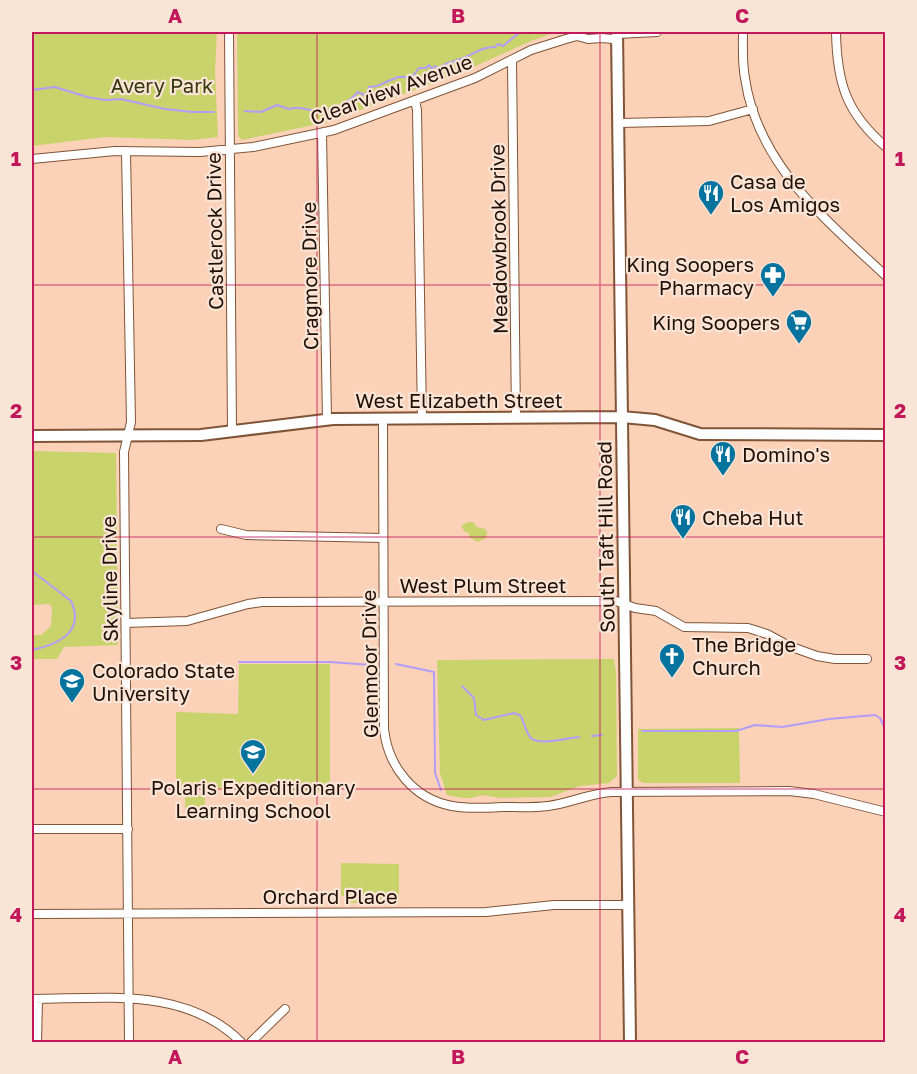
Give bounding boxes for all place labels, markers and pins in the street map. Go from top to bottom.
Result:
place label: Casa de Los Amigos [730,169,840,216]
restaurant icon: Casa de Los Amigos [696,178,726,216]
place label: King Soopers Pharmacy [626,252,754,299]
pharmacy icon: King Soopers Pharmacy [758,260,788,298]
supermarket icon: King Soopers [784,307,814,345]
place label: King Soopers [652,310,780,334]
restaurant icon: Domino's [708,439,738,477]
place label: Domino's [742,442,830,466]
restaurant icon: Cheba Hut [668,502,698,540]
place label: Cheba Hut [702,505,803,529]
place label: The Bridge Church [692,632,796,679]
church icon: The Bridge Church [657,641,687,679]
place label: Colorado State University [92,658,235,705]
school or university icon: Colorado State University [57,666,87,704]
school or university icon: Polaris Expeditionary Learning School [238,737,268,775]
place label: Polaris Expeditionary Learning School [151,775,355,822]

